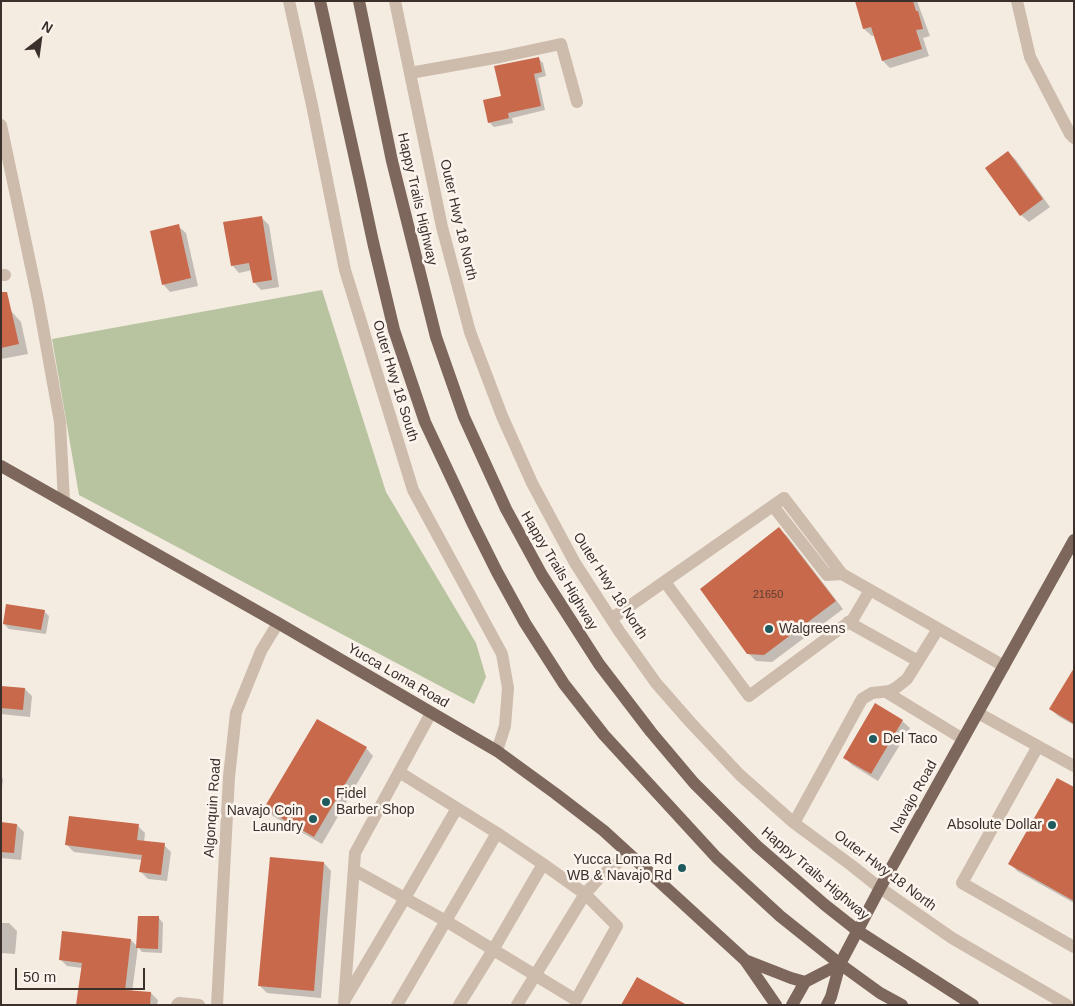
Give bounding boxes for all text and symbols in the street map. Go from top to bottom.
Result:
north arrow [15,15,65,65]
text: N [39,18,56,36]
street label: Happy Trails Highway [394,131,440,267]
street label: Outer Hwy 18 North [436,158,480,282]
street label: Outer Hwy 18 South [369,318,421,444]
street label: Happy Trails Highway [517,509,601,633]
street label: Outer Hwy 18 North [569,530,651,642]
house number: 21650 [753,588,783,602]
place label: Walgreens [779,621,845,637]
marker: Walgreens [763,623,775,635]
street label: Yucca Loma Road [344,640,452,712]
place label: Del Taco [883,731,937,747]
marker: Del Taco [867,733,879,745]
street label: Algonquin Road [201,758,225,858]
street label: Navajo Road [887,758,941,836]
place label: Fidel Barber Shop [336,786,415,819]
marker: Fidel Barber Shop [320,796,332,808]
place label: Navajo Coin Laundry [227,803,303,836]
marker: Navajo Coin Laundry [307,813,319,825]
place label: Absolute Dollar [947,817,1042,833]
marker: Absolute Dollar [1046,819,1058,831]
street label: Happy Trails Highway [758,824,872,924]
street label: Outer Hwy 18 North [831,827,939,915]
place label: Yucca Loma Rd WB & Navajo Rd [567,852,672,884]
marker: Yucca Loma Rd WB & Navajo Rd [676,862,688,874]
scale bar [18,958,148,990]
text: 50 m [23,968,56,985]

